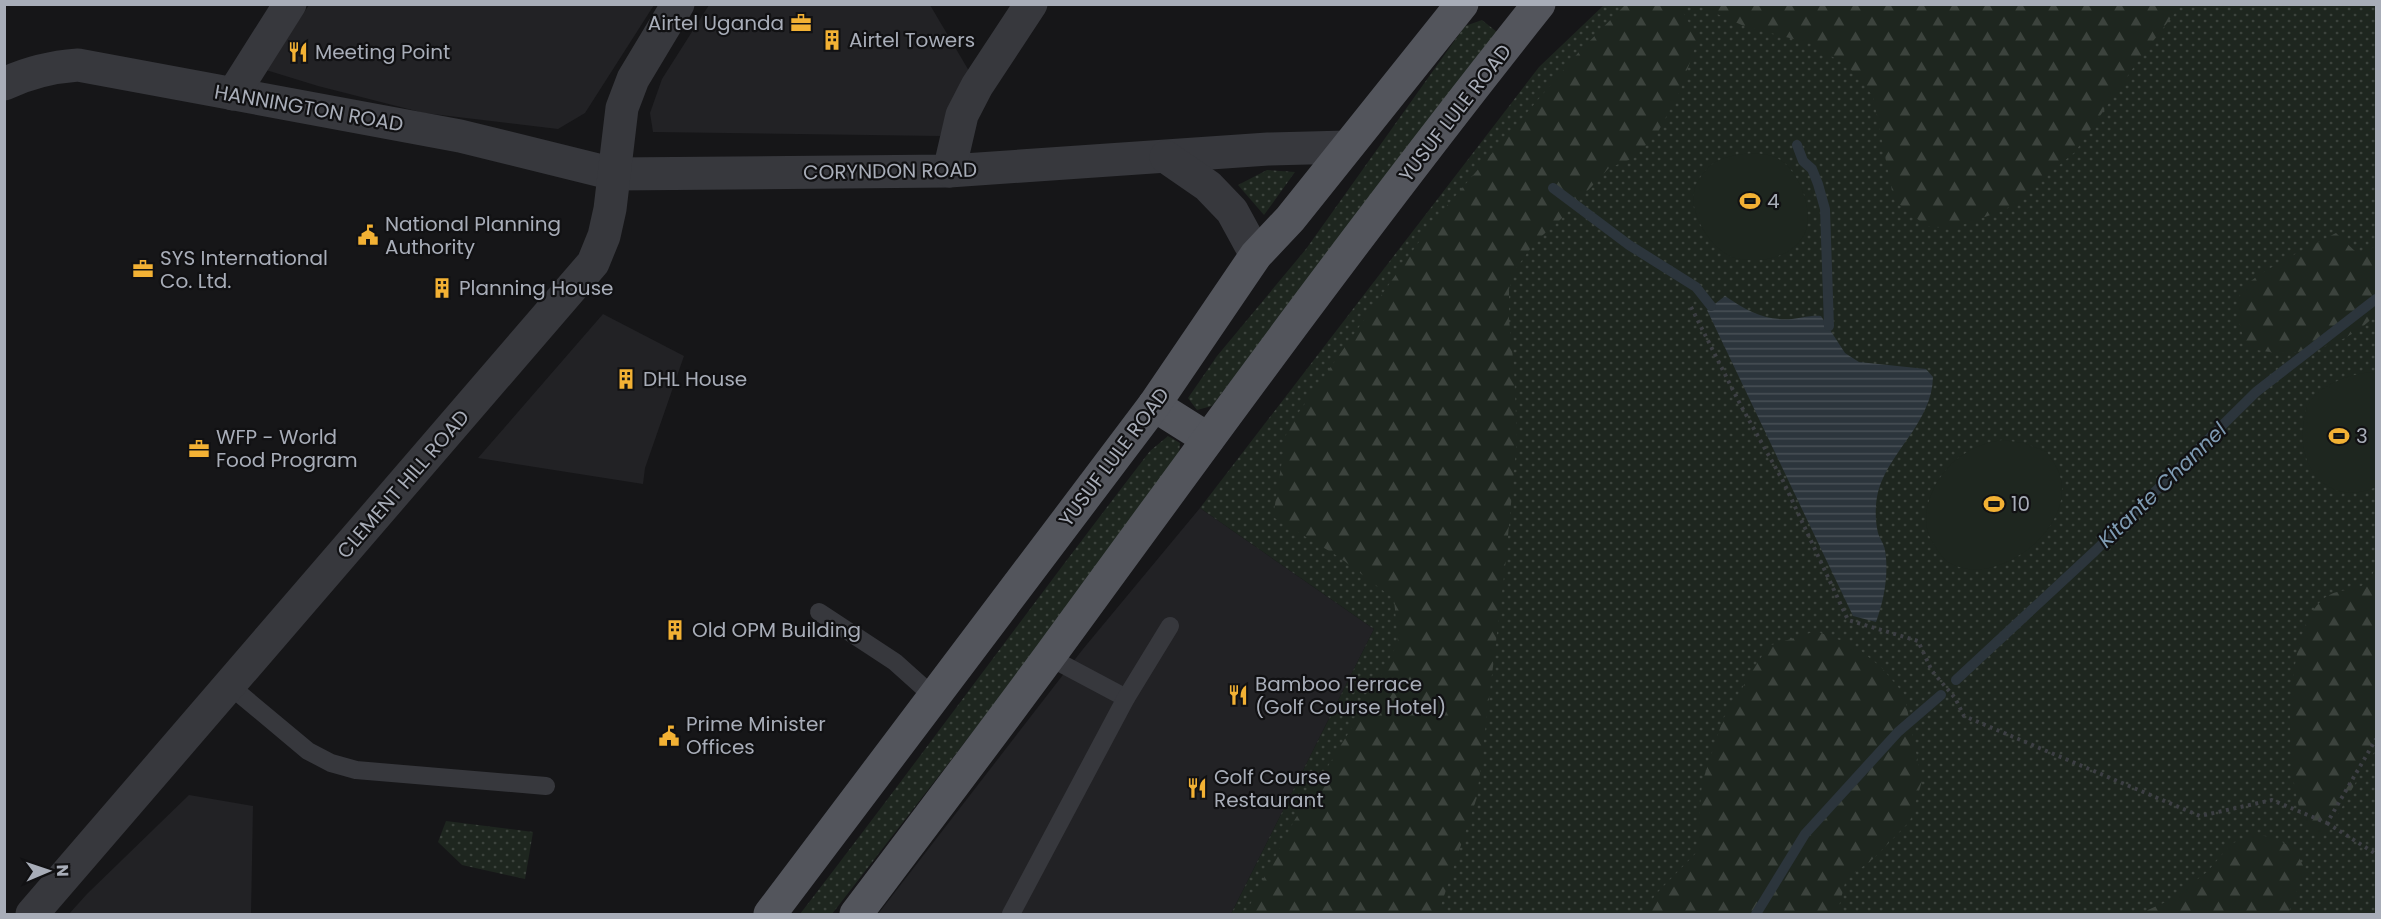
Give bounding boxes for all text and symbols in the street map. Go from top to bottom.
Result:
place label: Airtel Uganda [648,9,784,37]
office icon: Airtel Uganda [789,11,813,35]
place label: Airtel Towers [849,26,975,54]
building icon: Airtel Towers [820,28,844,52]
place label: Meeting Point [315,38,450,66]
street label: YUSUF LULE ROAD [1392,38,1518,188]
restaurant icon: Meeting Point [286,40,310,64]
street label: HANNINGTON ROAD [212,78,406,138]
street label: CORYNDON ROAD [803,155,977,187]
place label: 4 [1767,187,1780,215]
sports icon: 4 [1738,189,1762,213]
place label: National Planning Authority [385,210,561,261]
public building icon: National Planning Authority [356,223,380,247]
place label: SYS International Co. Ltd. [160,244,328,295]
office icon: SYS International Co. Ltd. [131,257,155,281]
place label: Planning House [459,274,613,302]
building icon: Planning House [430,276,454,300]
place label: DHL House [643,365,747,393]
building icon: DHL House [614,367,638,391]
street label: YUSUF LULE ROAD [1052,382,1176,532]
street label: CLEMENT HILL ROAD [330,404,476,564]
water label: Kitante Channel [2091,415,2233,554]
place label: 3 [2356,422,2368,450]
place label: WFP - World Food Program [216,423,357,474]
sports icon: 3 [2327,424,2351,448]
office icon: WFP - World Food Program [187,437,211,461]
place label: 10 [2011,490,2030,518]
sports icon: 10 [1982,492,2006,516]
place label: Old OPM Building [692,616,861,644]
building icon: Old OPM Building [663,618,687,642]
place label: Bamboo Terrace (Golf Course Hotel) [1255,670,1446,721]
restaurant icon: Bamboo Terrace (Golf Course Hotel) [1226,683,1250,707]
place label: Prime Minister Offices [686,710,826,761]
public building icon: Prime Minister Offices [657,724,681,748]
place label: Golf Course Restaurant [1214,763,1331,814]
restaurant icon: Golf Course Restaurant [1185,776,1209,800]
north arrow [18,841,78,901]
text: N [51,864,74,877]

